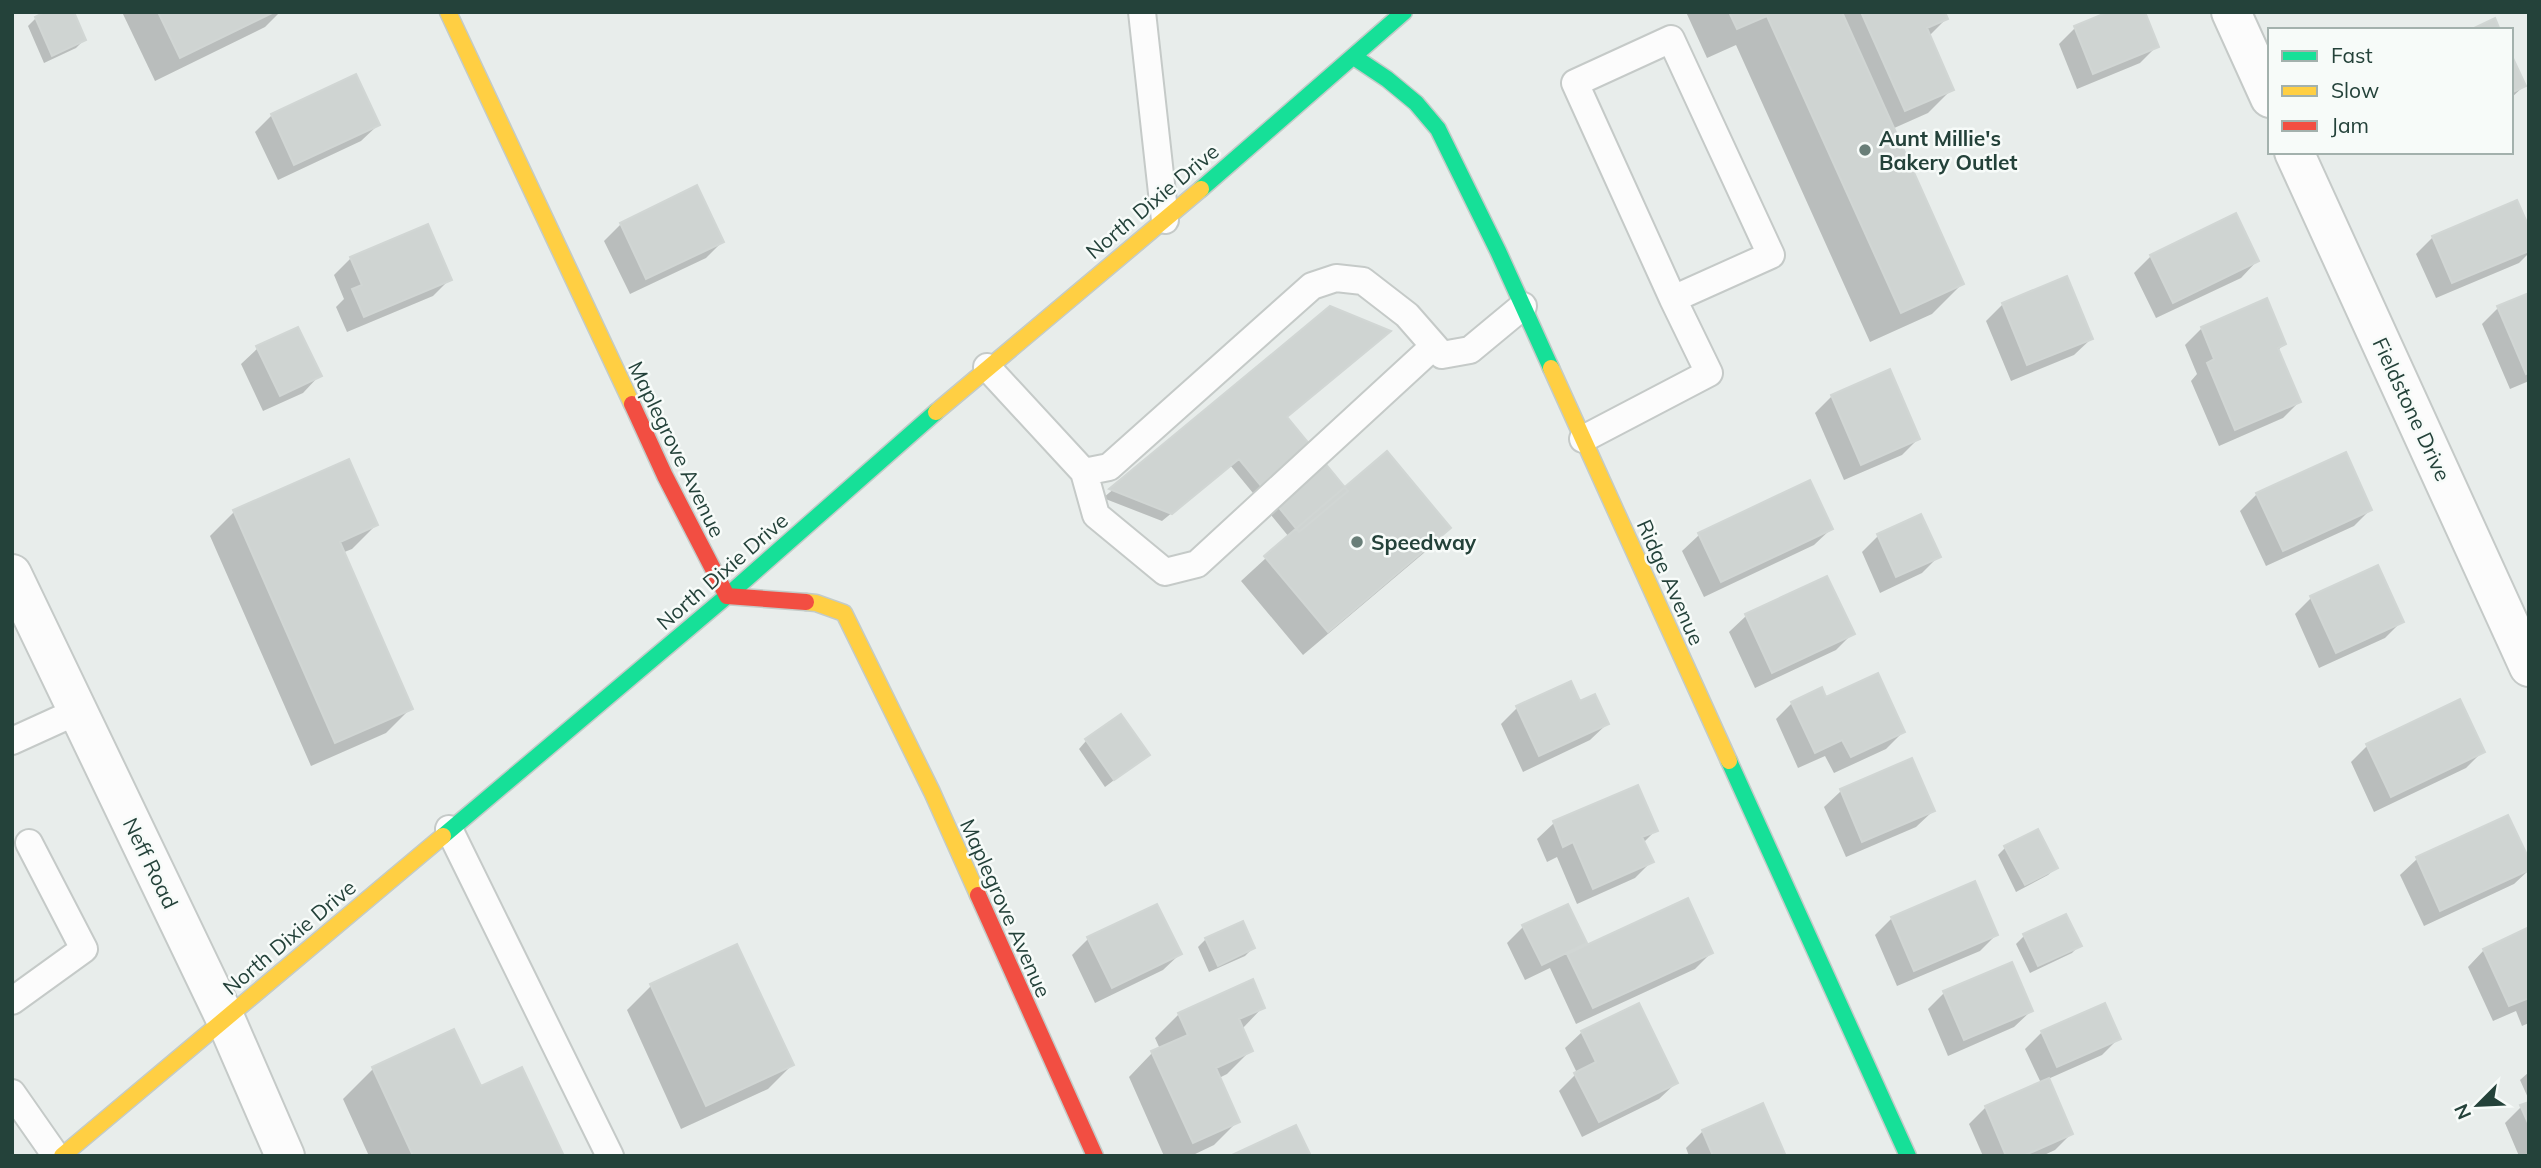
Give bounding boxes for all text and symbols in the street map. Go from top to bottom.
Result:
legend [2268,28,2513,154]
text: Fast [2331,42,2373,68]
text: Slow [2331,77,2379,103]
text: Jam [2331,112,2369,138]
place label: Aunt Millie's Bakery Outlet [1879,125,2017,175]
street label: North Dixie Drive [1080,138,1224,264]
marker: Aunt Millie's Bakery Outlet [1857,142,1873,158]
street label: Fieldstone Drive [2367,333,2457,485]
street label: Maplegrove Avenue [623,357,731,541]
street label: North Dixie Drive [651,507,793,635]
street label: Ridge Avenue [1632,515,1710,649]
place label: Speedway [1371,529,1477,555]
marker: Speedway [1349,534,1365,550]
street label: Neff Road [118,813,184,913]
street label: Maplegrove Avenue [955,815,1057,1001]
street label: North Dixie Drive [217,874,361,1000]
north arrow [2443,1070,2513,1140]
text: N [2449,1100,2476,1123]

